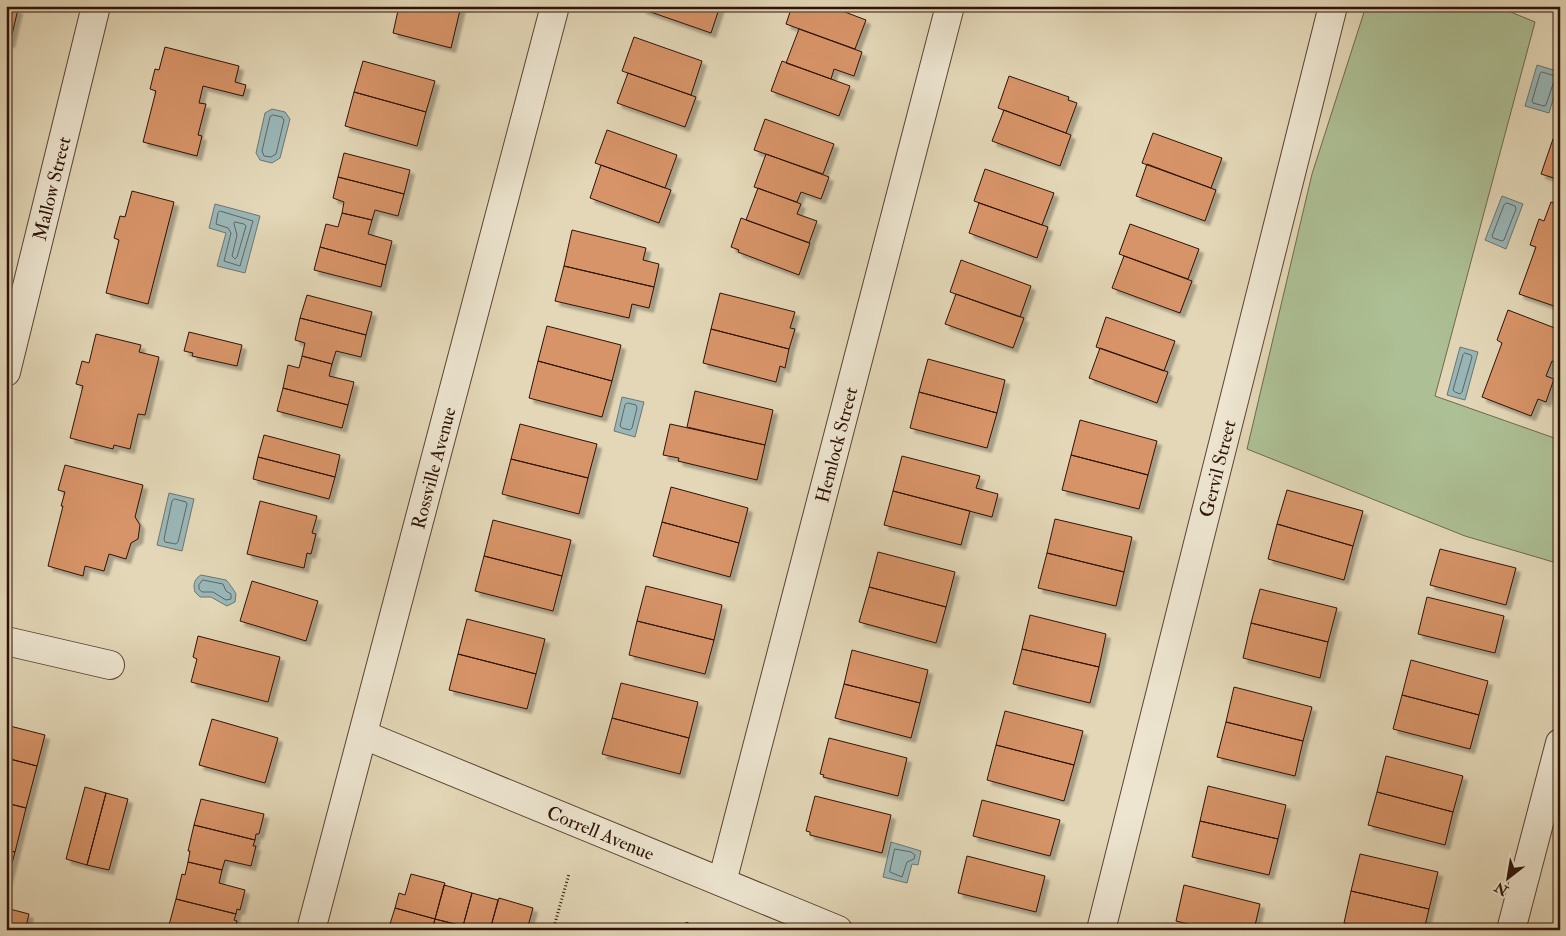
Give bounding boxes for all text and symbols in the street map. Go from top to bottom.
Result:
street label: Mallow Street [28,134,76,243]
street label: Hemlock Street [810,384,863,505]
street label: Rossville Avenue [406,404,462,532]
street label: Gervil Street [1194,418,1242,520]
street label: Correll Avenue [543,801,658,866]
north arrow [1484,854,1534,904]
text: N [1491,878,1512,900]

